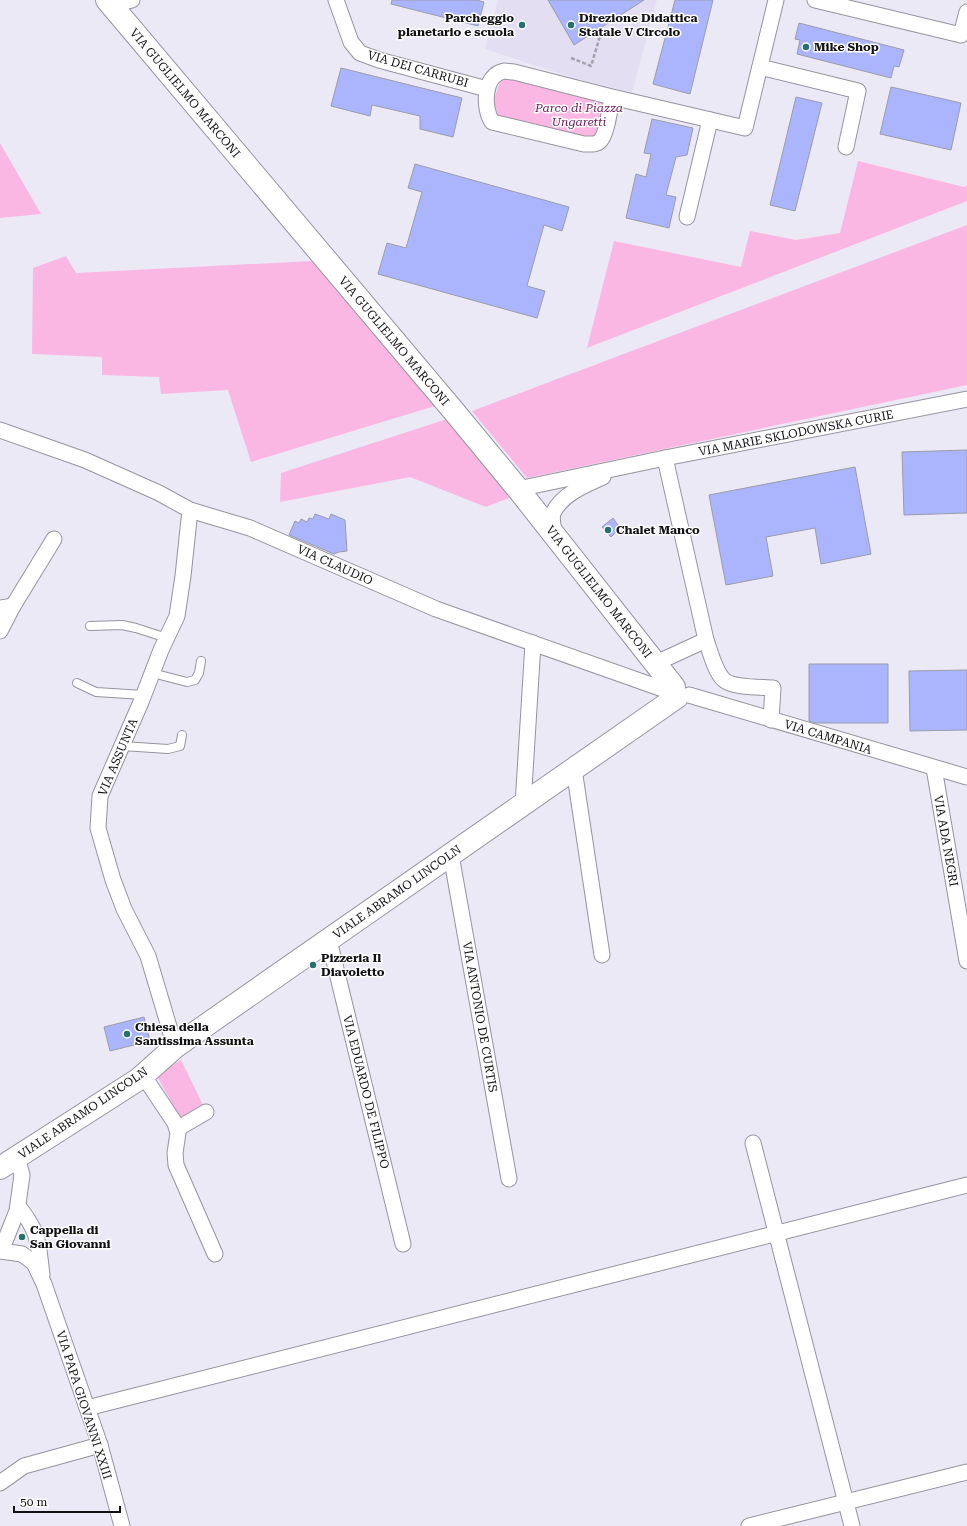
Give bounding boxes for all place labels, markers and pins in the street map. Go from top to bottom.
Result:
place label: Parcheggio planetario e scuola [398,11,514,39]
place label: Direzione Didattica Statale V Circolo [579,11,698,39]
marker: Parcheggio planetario e scuola [517,20,527,30]
marker: Direzione Didattica Statale V Circolo [566,20,576,30]
place label: Mike Shop [814,40,879,54]
marker: Mike Shop [801,42,811,52]
place label: Chalet Manco [616,523,700,537]
marker: Chalet Manco [603,525,613,535]
place label: Pizzeria Il Diavoletto [321,951,385,979]
marker: Pizzeria Il Diavoletto [308,960,318,970]
place label: Chiesa della Santissima Assunta [135,1020,254,1048]
marker: Chiesa della Santissima Assunta [122,1029,132,1039]
place label: Cappella di San Giovanni [30,1223,111,1251]
marker: Cappella di San Giovanni [17,1232,27,1242]

